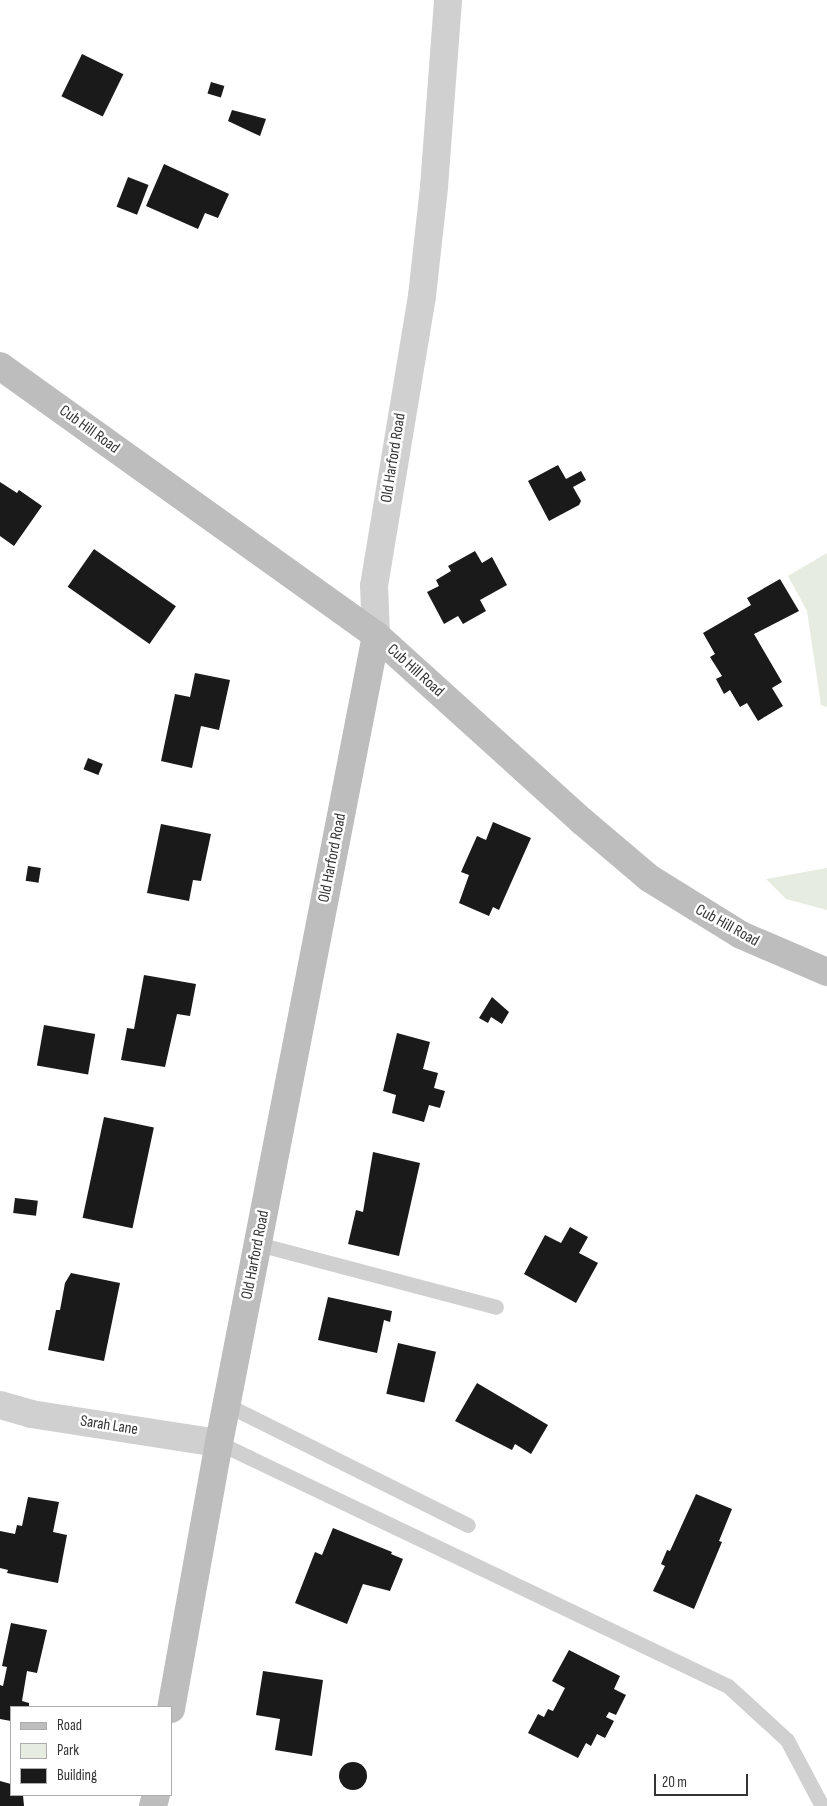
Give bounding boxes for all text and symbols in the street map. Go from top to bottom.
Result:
street label: Cub Hill Road [55,402,123,458]
street label: Old Harford Road [377,412,411,504]
street label: Cub Hill Road [383,641,447,701]
street label: Old Harford Road [315,812,351,904]
street label: Cub Hill Road [692,901,762,951]
street label: Old Harford Road [238,1209,274,1301]
street label: Sarah Lane [79,1412,139,1440]
legend [10,1706,172,1796]
text: Road [57,1716,82,1735]
text: Park [57,1741,79,1760]
scale bar [657,1764,751,1796]
text: Building [57,1766,97,1785]
text: 20 m [662,1773,687,1792]

